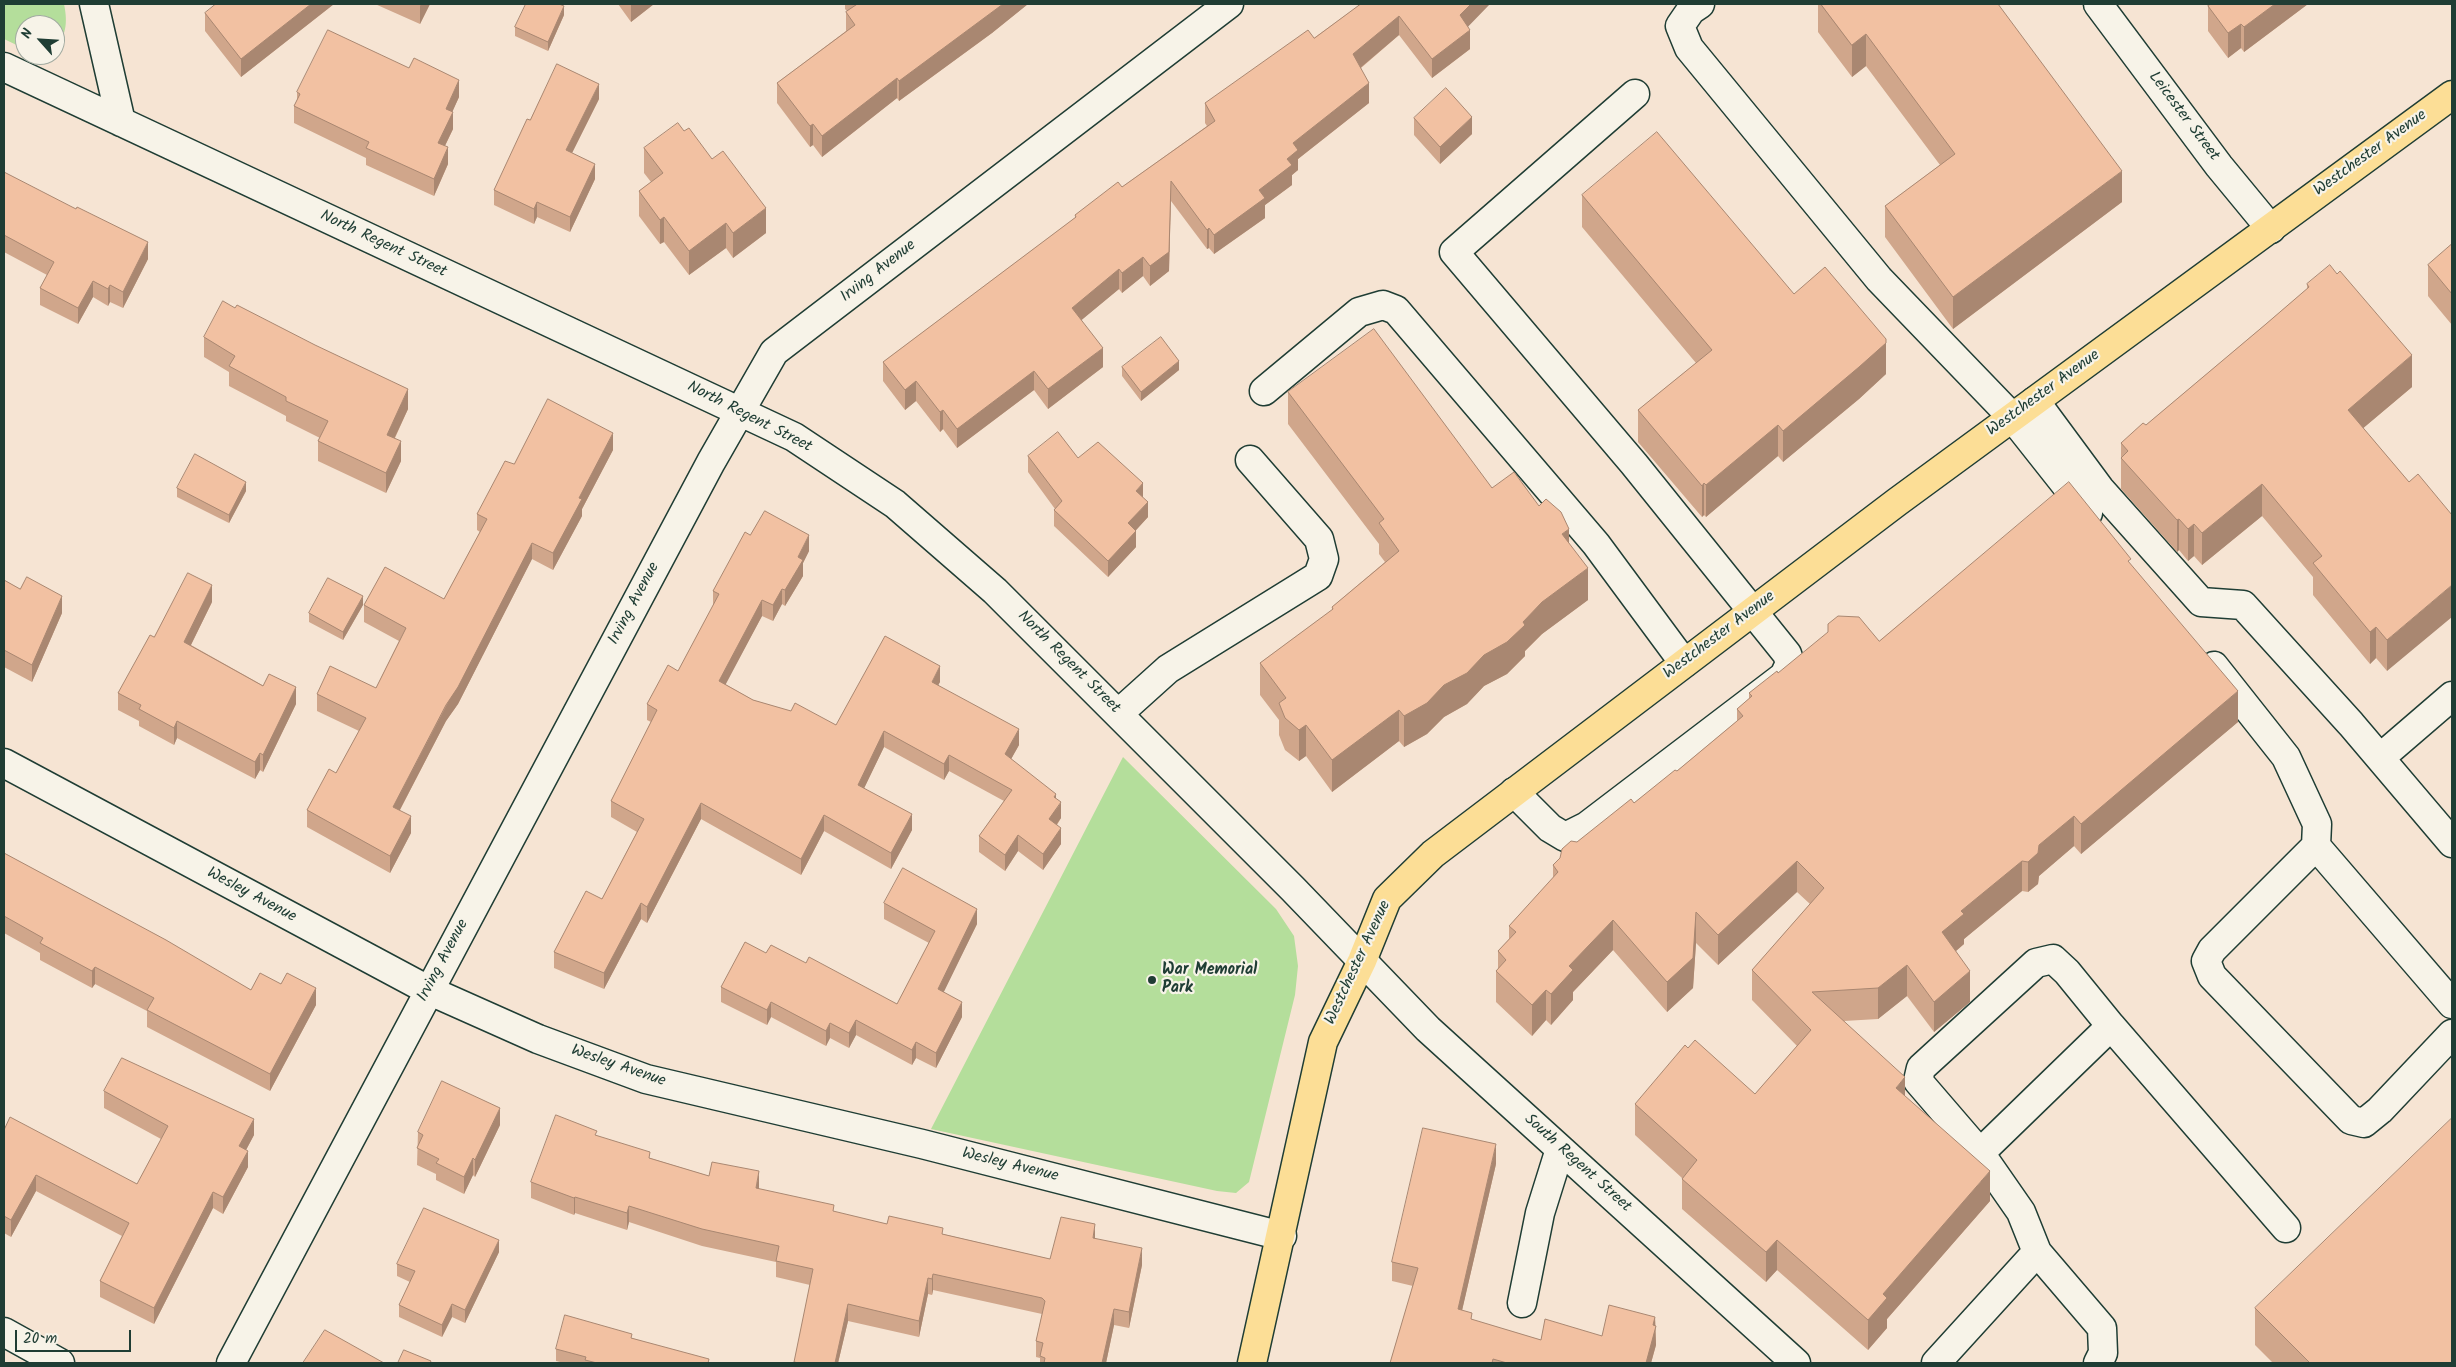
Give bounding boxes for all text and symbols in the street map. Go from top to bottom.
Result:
north arrow [15,15,65,65]
text: N [16,25,39,43]
street label: Leicester Street [2143,69,2223,165]
street label: Westchester Avenue [2311,107,2431,201]
street label: North Regent Street [317,207,449,283]
street label: Irving Avenue [837,237,921,307]
street label: Westchester Avenue [1984,347,2104,441]
street label: North Regent Street [683,378,815,458]
street label: Irving Avenue [605,560,665,648]
street label: Westchester Avenue [1660,588,1780,684]
street label: North Regent Street [1013,608,1123,718]
street label: Wesley Avenue [203,864,299,928]
street label: Westchester Avenue [1322,898,1396,1028]
street label: Irving Avenue [414,917,474,1005]
place label: War Memorial Park [1162,961,1257,999]
marker: War Memorial Park [1146,974,1158,986]
street label: Wesley Avenue [568,1042,668,1092]
street label: South Regent Street [1519,1111,1635,1217]
street label: Wesley Avenue [960,1145,1060,1187]
scale bar [18,1320,134,1352]
text: 20 m [23,1327,57,1351]

